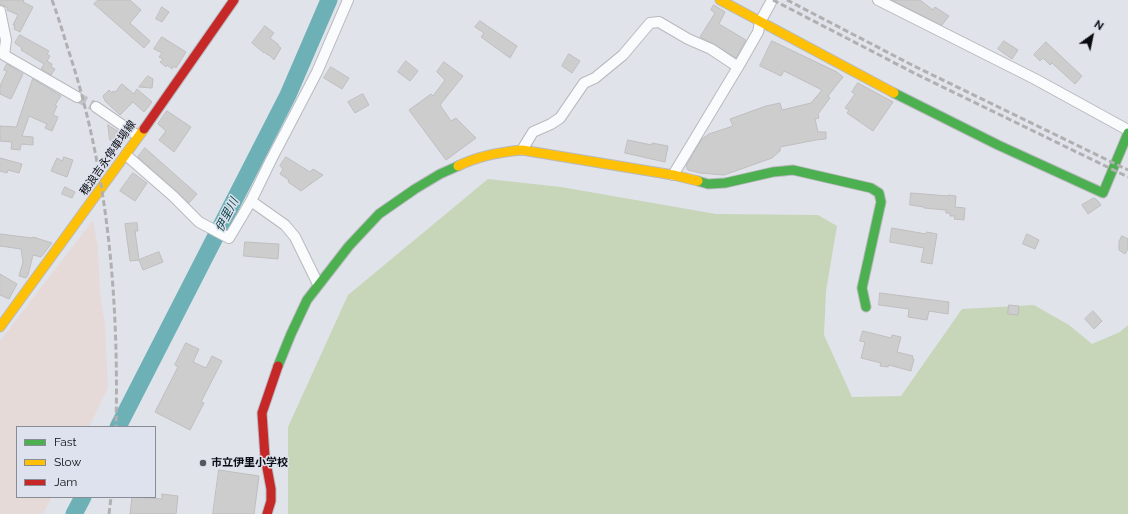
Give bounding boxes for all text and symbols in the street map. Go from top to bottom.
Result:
north arrow [1072,16,1112,56]
text: N [1092,18,1106,33]
street label: 穂浪吉永停車場線 [77,118,139,198]
water label: 伊里川 [212,196,242,234]
legend [16,426,156,498]
text: Fast [54,435,77,449]
text: Slow [54,455,81,469]
place label: 市立伊里小学校 [211,456,288,470]
marker: 市立伊里小学校 [198,458,208,468]
text: Jam [54,475,77,489]

